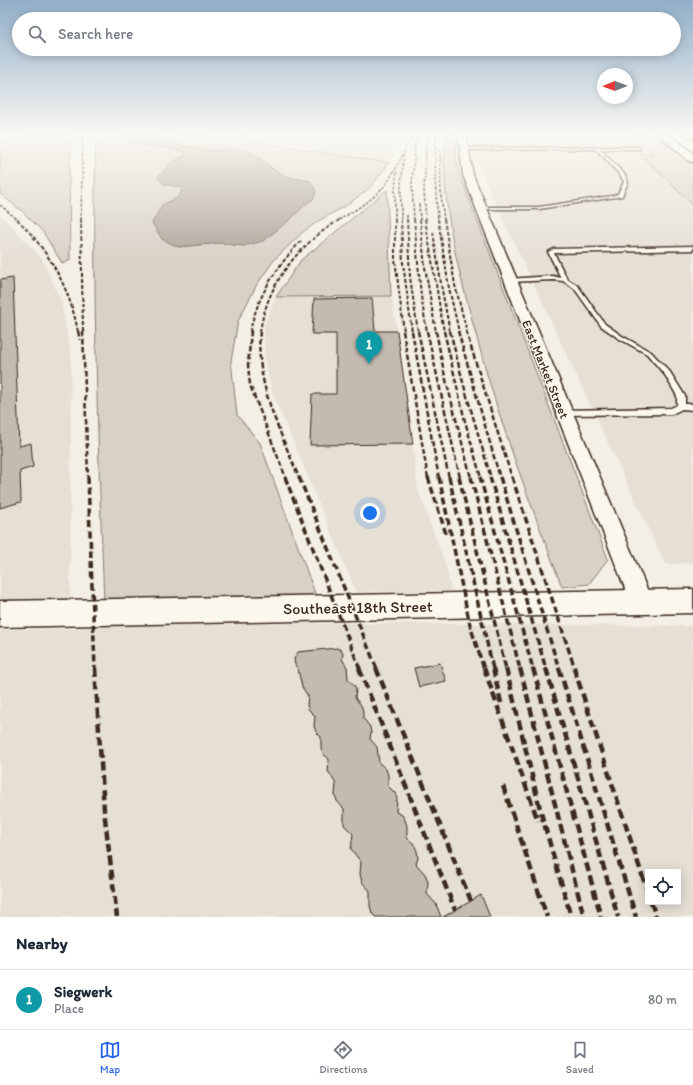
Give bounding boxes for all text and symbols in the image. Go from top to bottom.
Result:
search box [12,12,681,56]
icon: search [26,23,48,45]
text: Search here [58,25,133,43]
north arrow [597,68,633,104]
street label: East Market Street [519,318,572,421]
pin: 1 [356,331,382,364]
your location [360,503,380,523]
street label: Southeast 18th Street [283,597,433,618]
map controls [645,869,681,905]
button: locate [645,869,681,905]
text: Nearby [16,933,68,953]
text: Siegwerk [54,983,112,1001]
text: 1 [26,992,32,1007]
text: 80 m [648,992,677,1007]
text: Place [54,1001,84,1016]
tab: Map [99,1039,121,1076]
tab: Directions [319,1039,368,1076]
tab: Saved [566,1039,594,1076]

